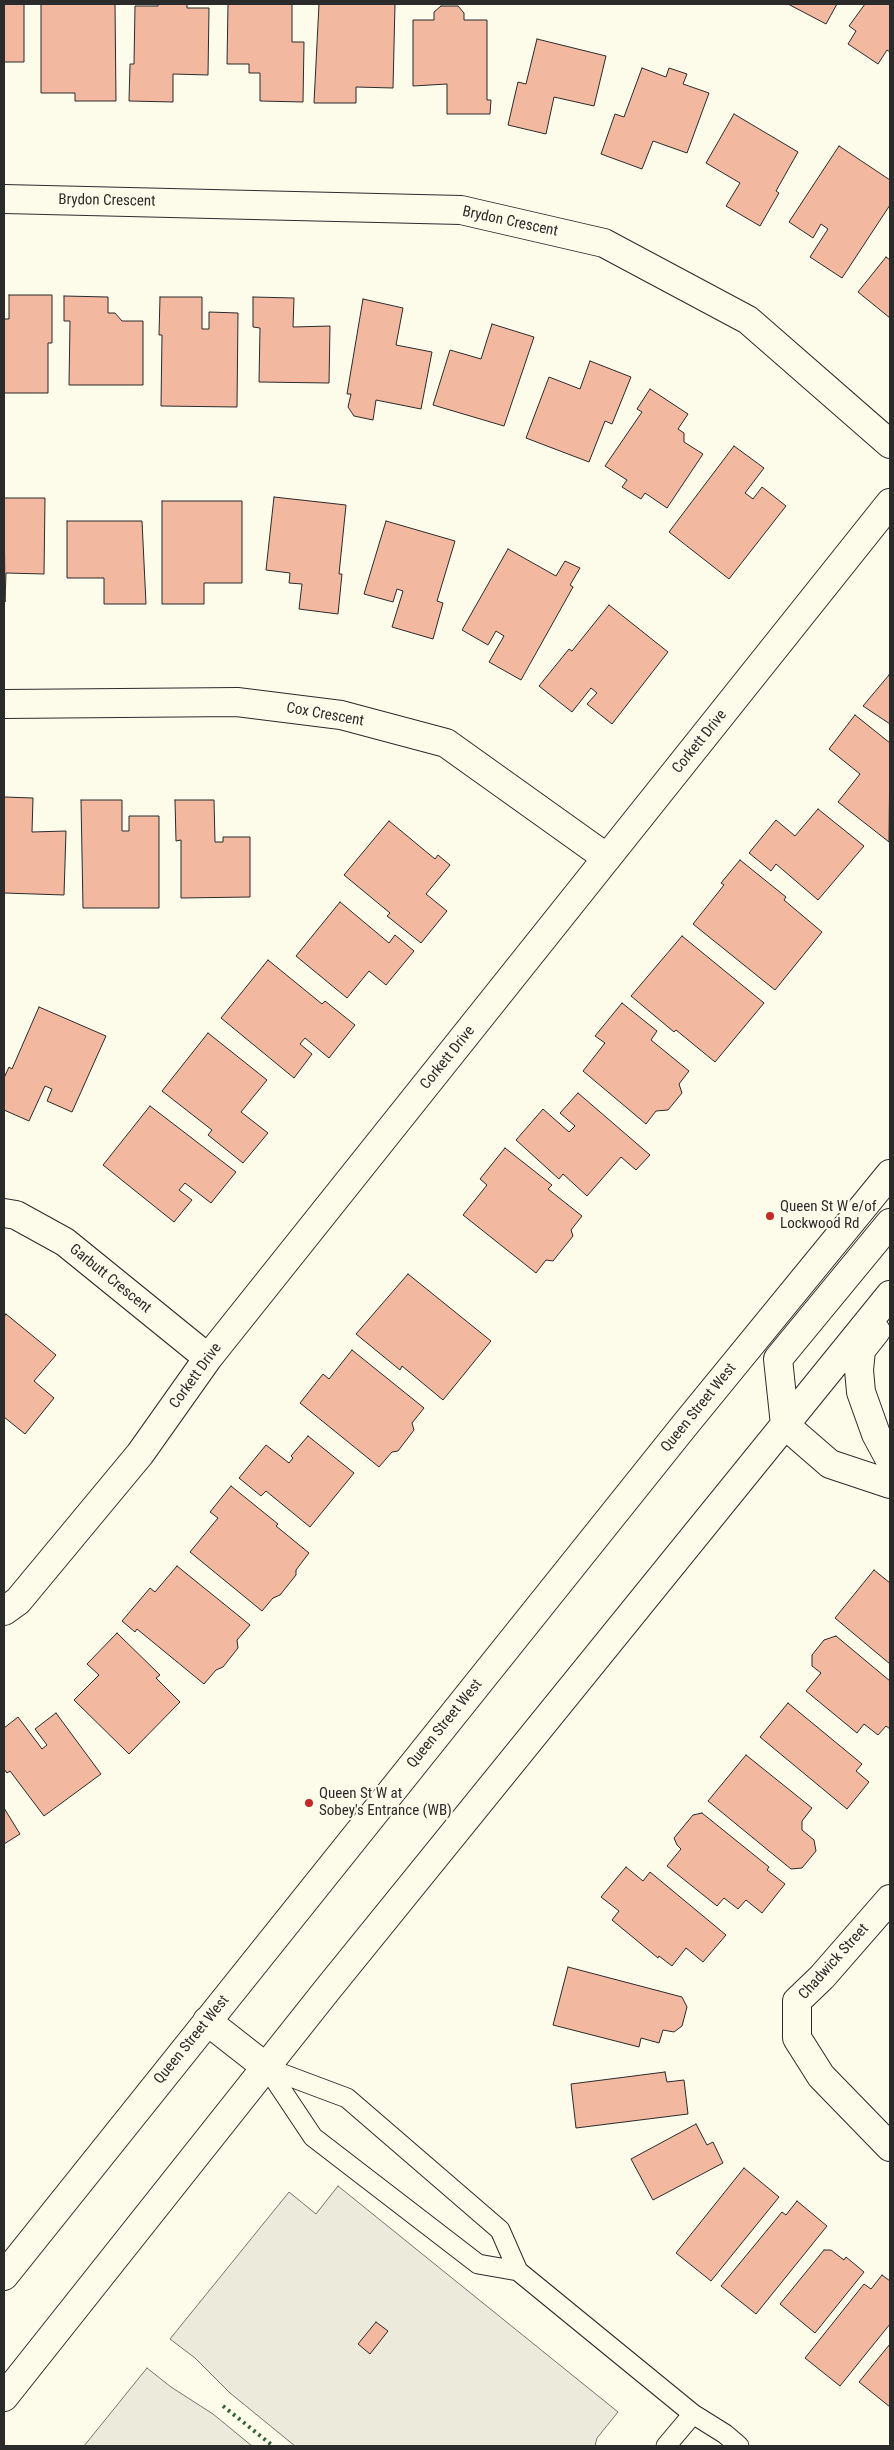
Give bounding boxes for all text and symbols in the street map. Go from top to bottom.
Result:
street label: Brydon Crescent [58,191,156,211]
street label: Brydon Crescent [461,203,559,241]
street label: Cox Crescent [285,699,365,731]
street label: Corkett Drive [669,707,731,777]
street label: Corkett Drive [417,1023,479,1093]
place label: Queen St W e/of Lockwood Rd [780,1198,876,1233]
marker: Queen St W e/of Lockwood Rd [764,1210,776,1222]
street label: Garbutt Crescent [65,1241,155,1317]
street label: Corkett Drive [166,1340,226,1412]
street label: Queen Street West [658,1360,740,1456]
street label: Queen Street West [404,1676,486,1772]
place label: Queen St W at Sobey's Entrance (WB) [319,1785,452,1820]
marker: Queen St W at Sobey's Entrance (WB) [303,1797,315,1809]
street label: Chadwick Street [795,1920,873,2004]
street label: Queen Street West [151,1992,233,2088]

